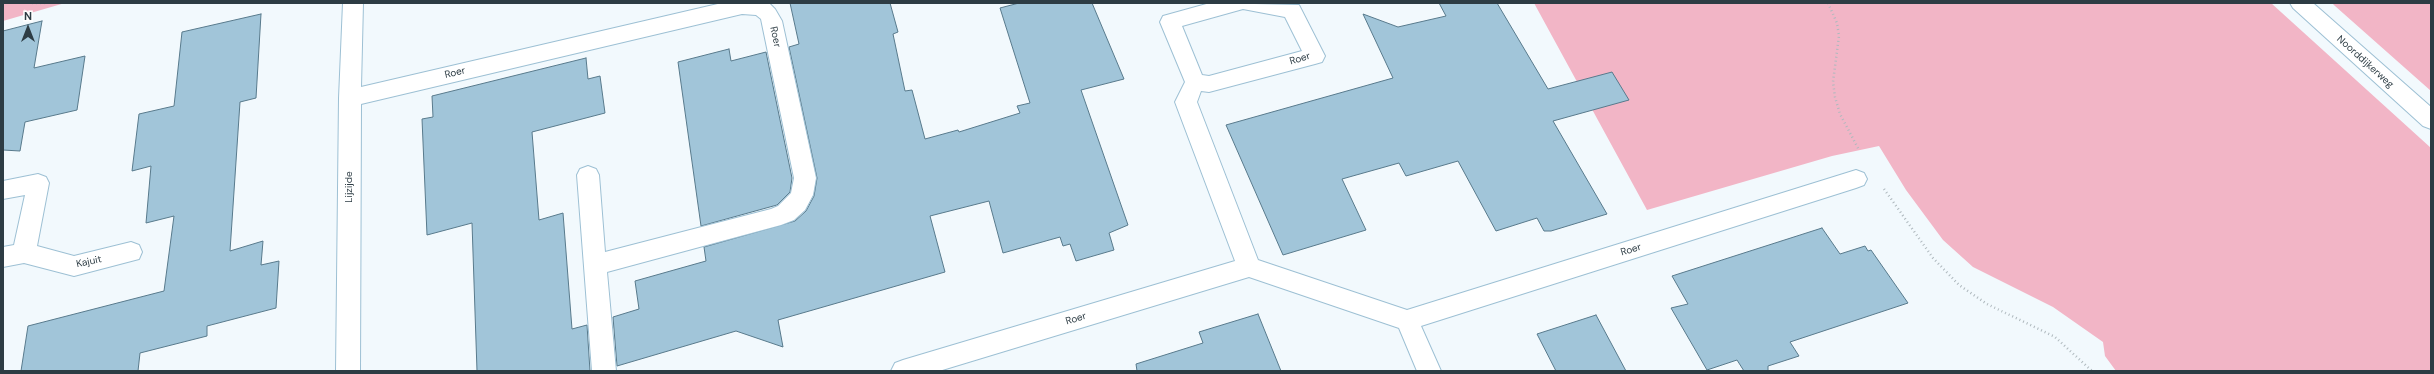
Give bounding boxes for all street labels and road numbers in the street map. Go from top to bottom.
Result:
street label: Roer [767,26,783,48]
street label: Noorddijkerweg [2334,33,2396,91]
street label: Roer [1288,50,1312,68]
street label: Roer [443,65,467,81]
street label: Lijzijde [343,171,355,203]
street label: Roer [1619,241,1643,259]
street label: Kajuit [75,253,103,271]
street label: Roer [1064,310,1088,328]

